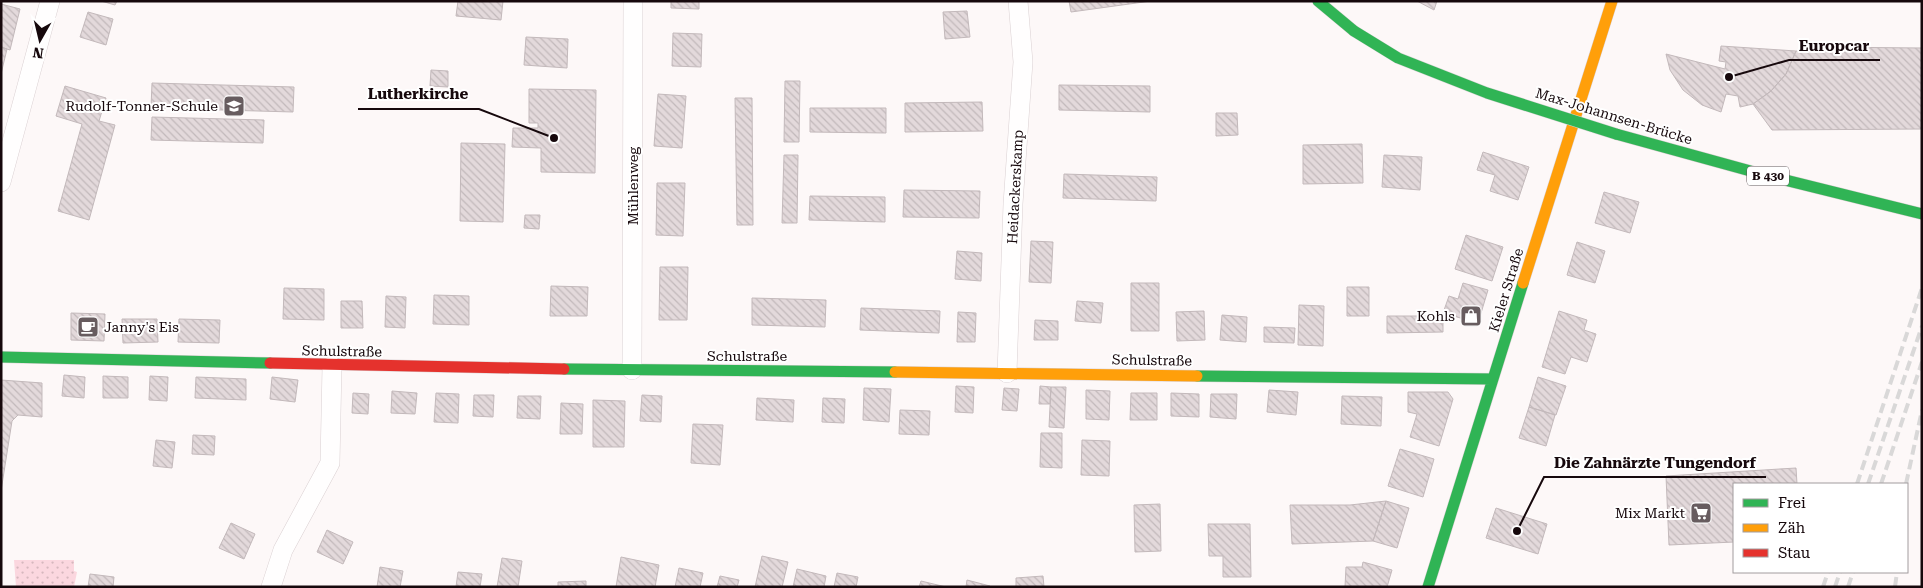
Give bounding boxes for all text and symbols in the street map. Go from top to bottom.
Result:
north arrow [15,15,65,65]
callout: Europcar [1789,30,1880,60]
text: Europcar [1799,37,1869,55]
text: N [32,44,45,62]
callout: Lutherkirche [358,79,479,109]
text: Lutherkirche [368,85,469,103]
street label: Max-Johannsen-Brücke [1534,85,1695,148]
school or university icon: Rudolf-Tonner-Schule [222,94,246,118]
place label: Rudolf-Tonner-Schule [66,98,218,114]
street label: Heidackerskamp [1004,129,1026,245]
street label: Mühlenweg [625,147,641,225]
road number: B 430 [1747,167,1789,186]
street label: Kieler Straße [1486,246,1526,334]
shop icon: Kohls [1459,304,1483,328]
place label: Kohls [1417,308,1455,324]
cafe icon: Janny's Eis [76,315,100,339]
place label: Janny's Eis [104,319,179,335]
street label: Schulstraße [302,342,383,360]
street label: Schulstraße [707,348,787,364]
street label: Schulstraße [1112,351,1193,369]
callout: Die Zahnärzte Tungendorf [1544,447,1766,477]
text: Die Zahnärzte Tungendorf [1554,454,1757,472]
legend [1733,483,1908,573]
text: Frei [1778,494,1806,512]
supermarket icon: Mix Markt [1689,501,1713,525]
place label: Mix Markt [1615,505,1685,521]
text: Zäh [1778,519,1806,537]
text: Stau [1778,544,1811,562]

